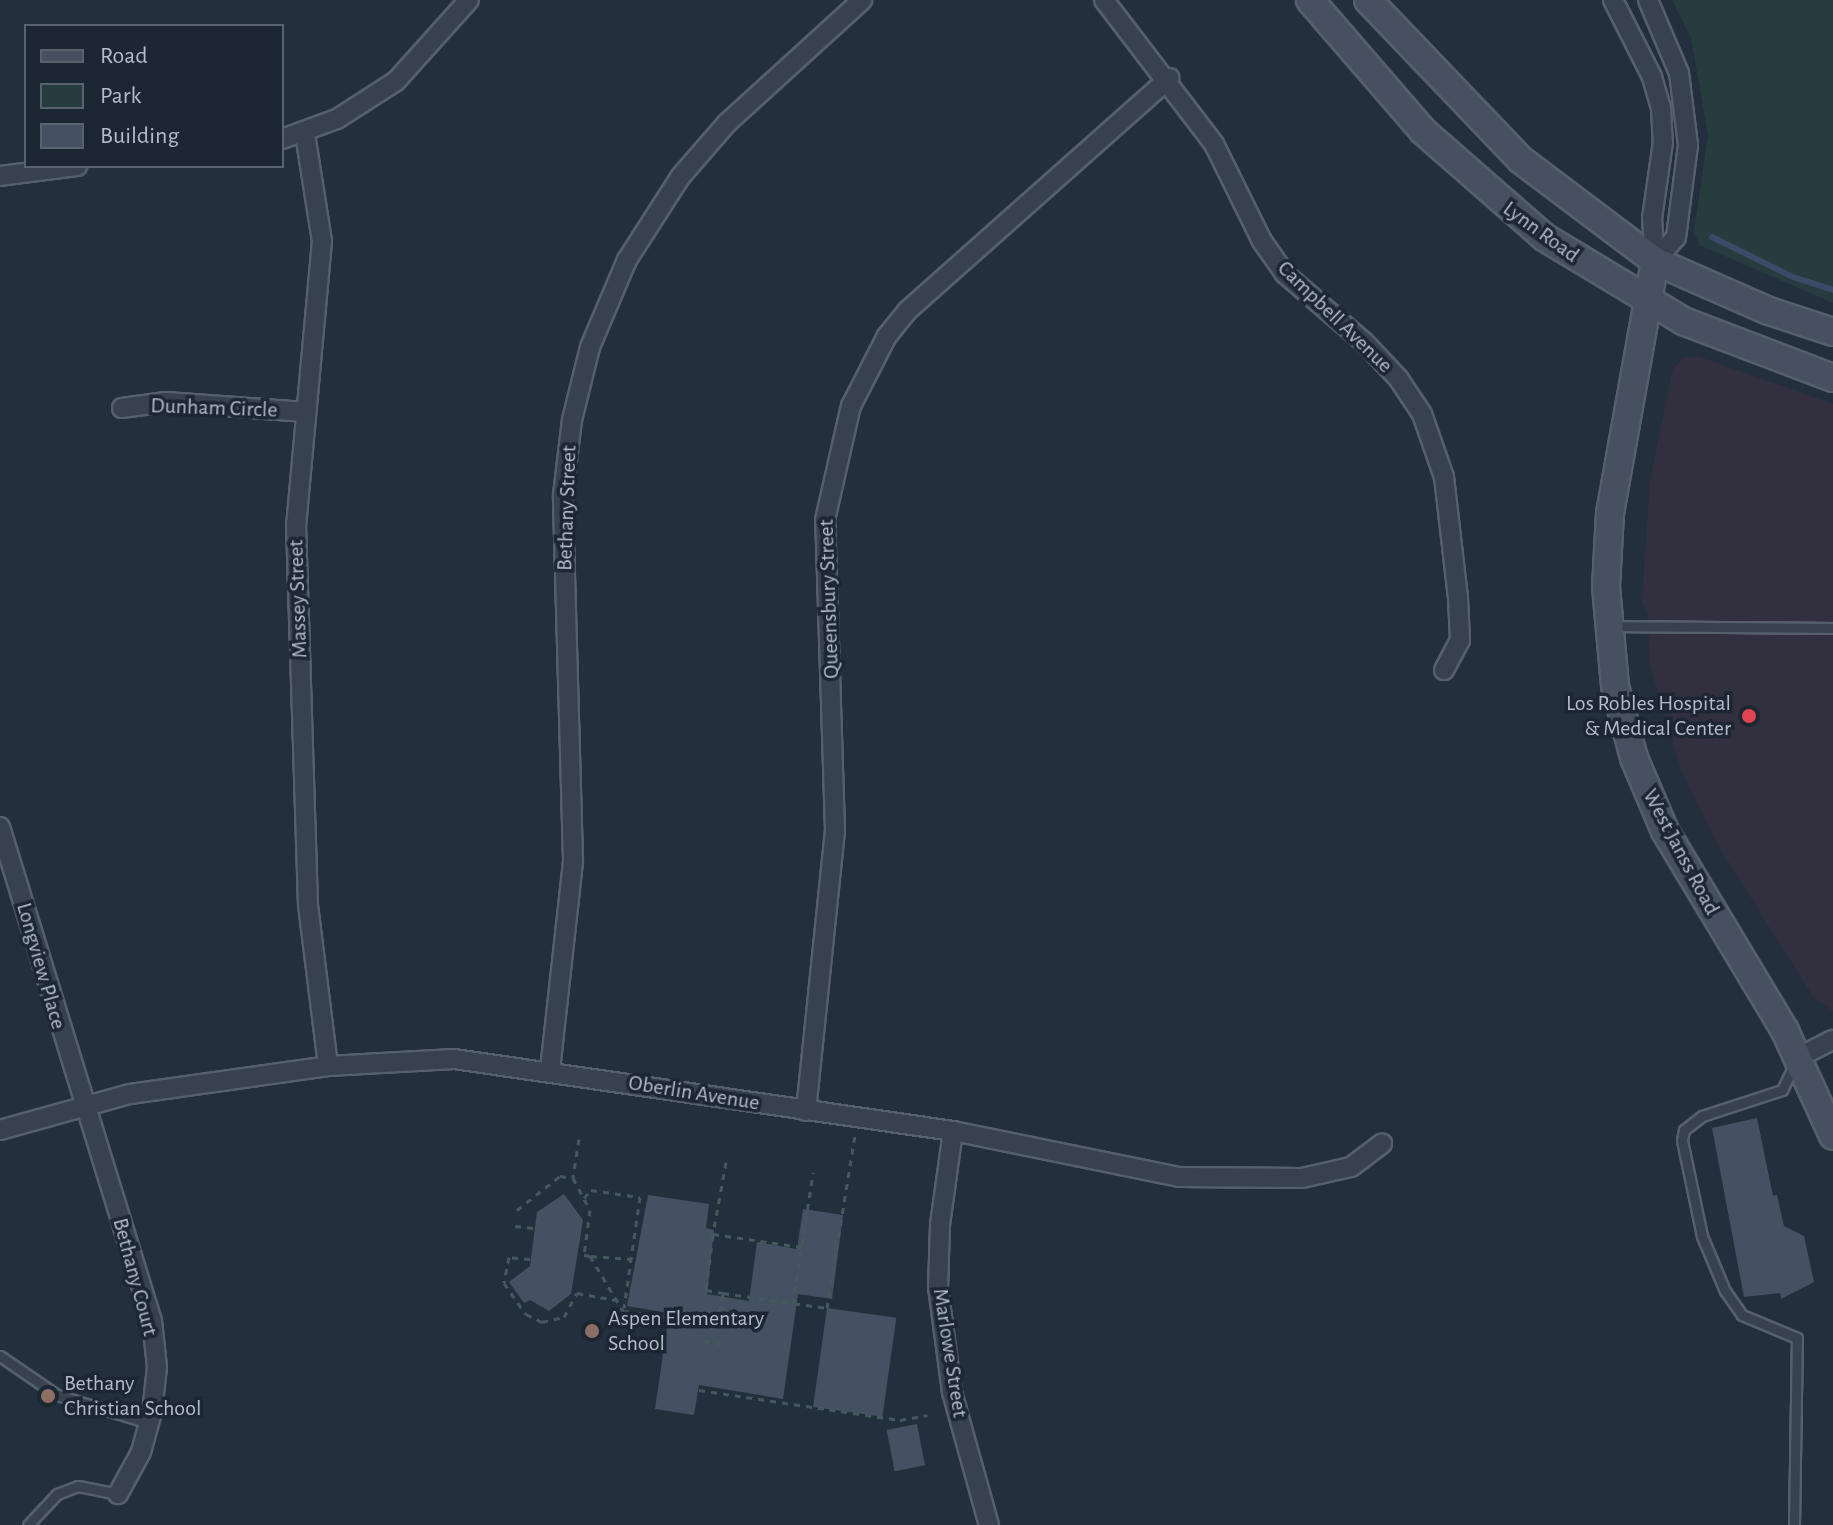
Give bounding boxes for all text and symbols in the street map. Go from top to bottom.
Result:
legend [24,24,284,168]
text: Road [100,44,148,68]
text: Park [100,84,141,108]
text: Building [100,124,179,148]
street label: Lynn Road [1498,195,1584,269]
street label: Campbell Avenue [1272,255,1398,379]
street label: Dunham Circle [150,393,278,423]
street label: Bethany Street [552,445,582,571]
street label: Queensbury Street [813,519,845,679]
street label: Massey Street [283,539,313,659]
place label: Los Robles Hospital & Medical Center [1566,690,1731,742]
marker: Los Robles Hospital & Medical Center [1738,705,1760,727]
street label: West Janss Road [1637,784,1725,920]
street label: Longview Place [10,900,72,1032]
street label: Oberlin Avenue [627,1070,761,1116]
street label: Bethany Court [107,1215,163,1339]
street label: Marlowe Street [927,1287,973,1419]
place label: Aspen Elementary School [608,1305,764,1356]
marker: Aspen Elementary School [583,1322,601,1340]
place label: Bethany Christian School [64,1370,201,1422]
marker: Bethany Christian School [39,1387,57,1405]

